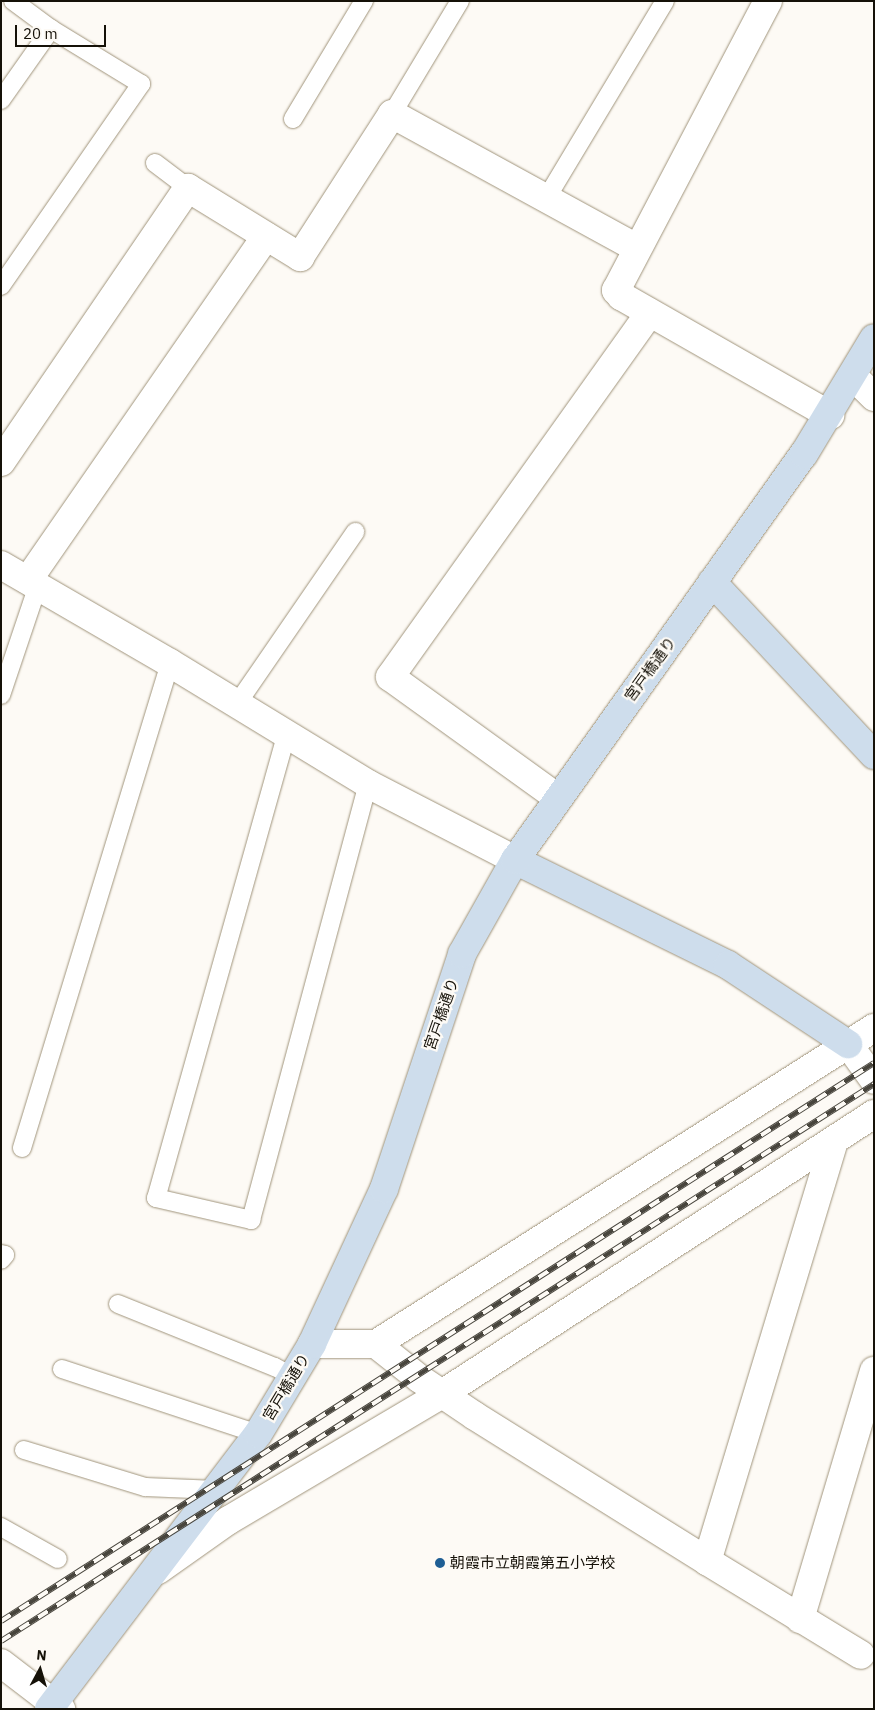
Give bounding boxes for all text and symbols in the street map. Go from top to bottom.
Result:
scale bar [18,15,109,47]
text: 20 m [23,24,58,43]
street label: 宮戸橋通り [621,633,679,705]
street label: 宮戸橋通り [420,976,462,1052]
street label: 宮戸橋通り [259,1350,313,1424]
place label: 朝霞市立朝霞第五小学校 [450,1554,615,1572]
marker: 朝霞市立朝霞第五小学校 [434,1557,446,1569]
north arrow [15,1645,65,1695]
text: N [36,1646,48,1665]

